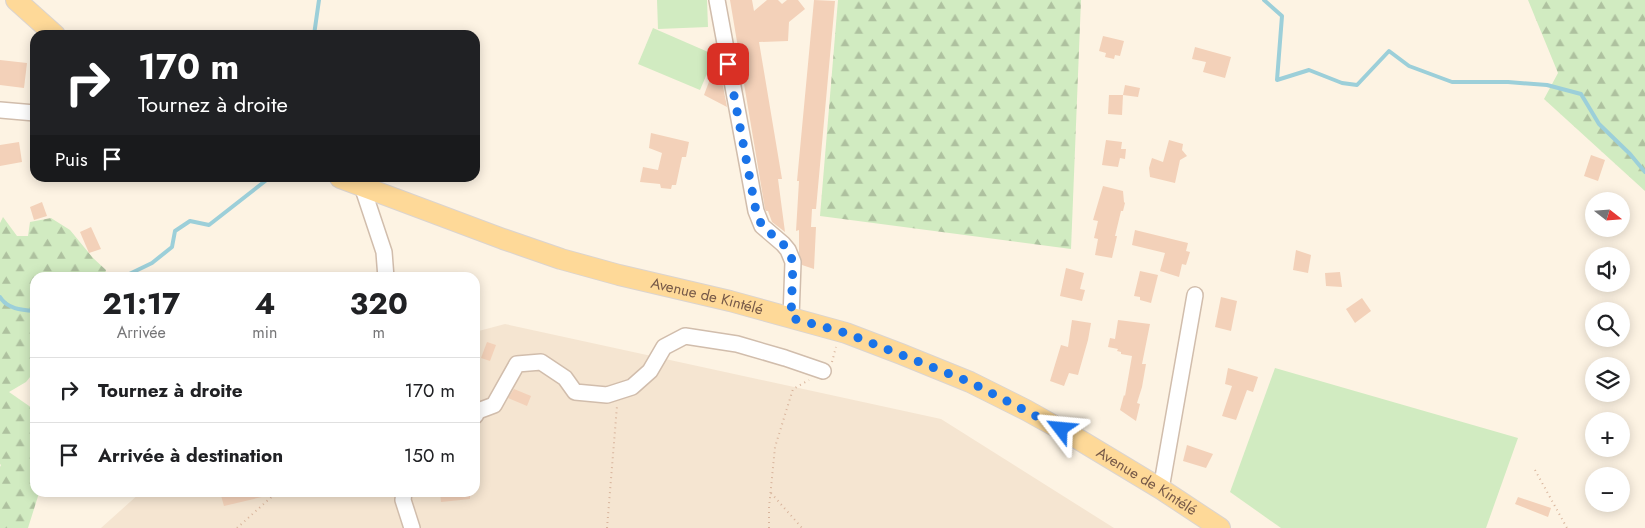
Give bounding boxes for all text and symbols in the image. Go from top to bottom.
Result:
text: 170 m [138,42,239,92]
pin [707,43,749,85]
icon: right [55,50,120,115]
icon: arrive [714,50,742,78]
text: Tournez à droite [138,88,288,120]
icon: arrive [98,145,126,173]
text: Puis [55,146,88,173]
north arrow [1585,192,1630,238]
map controls [1585,192,1630,512]
button: sound [1585,247,1630,292]
street label: Avenue de Kintélé [649,272,766,321]
text: 21:17 [102,282,180,325]
text: 4 [254,282,275,325]
text: 320 [350,282,408,325]
button: search [1585,302,1630,347]
text: Arrivée [117,321,166,344]
text: min [252,321,277,344]
text: m [372,321,385,344]
button: layers [1585,357,1630,402]
icon: right [55,376,83,404]
text: Tournez à droite [98,377,243,404]
text: 170 m [405,377,455,404]
position arrow [1034,402,1086,454]
button: + [1585,412,1630,457]
icon: arrive [55,441,83,469]
text: Arrivée à destination [98,442,283,469]
text: 150 m [404,442,455,469]
street label: Avenue de Kintélé [1092,442,1202,521]
button: − [1585,467,1630,512]

